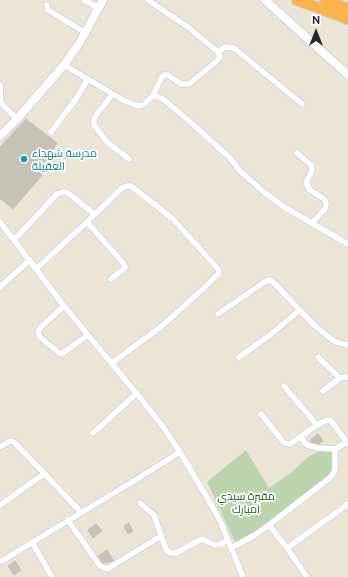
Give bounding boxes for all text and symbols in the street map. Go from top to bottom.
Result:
north arrow [296,12,336,52]
text: N [312,14,320,26]
place label: مدرسة شهداء العقيلة [32,146,97,172]
marker: مدرسة شهداء العقيلة [19,154,29,164]
park label: مقبرة سيدي امبارك [217,489,275,515]

